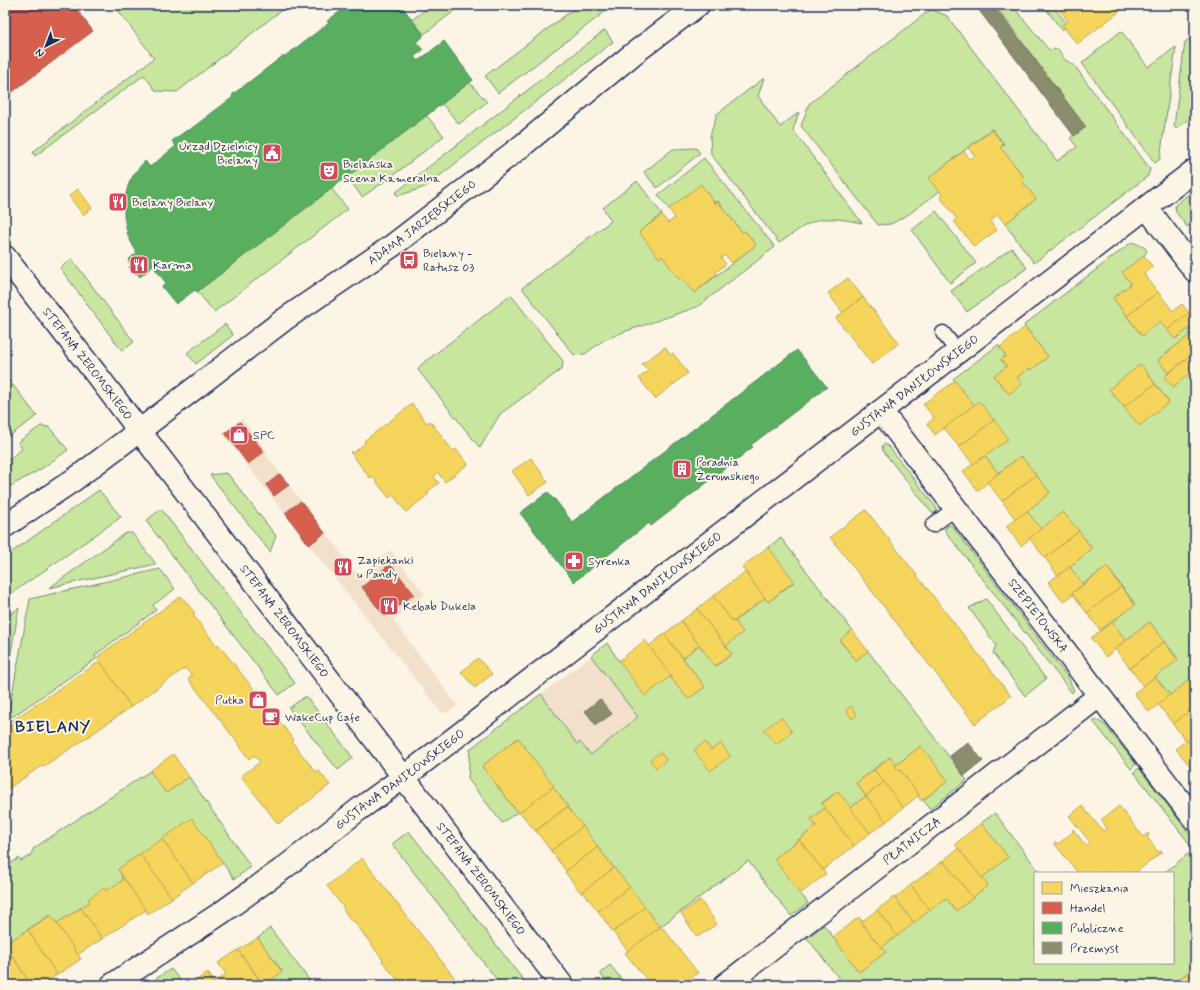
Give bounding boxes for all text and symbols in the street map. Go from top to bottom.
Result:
north arrow [26,26,66,66]
text: N [33,45,47,60]
place label: Urząd Dzielnicy Bielany [179,139,258,169]
public building icon: Urząd Dzielnicy Bielany [261,142,283,164]
place label: Bielańska Scena Kameralna [343,157,441,187]
theatre icon: Bielańska Scena Kameralna [318,160,340,182]
street label: ADAMA JARZĘBSKIEGO [365,177,480,269]
restaurant icon: Bielany Bielany [107,191,129,213]
place label: Bielany Bielany [132,195,213,211]
place label: Bielany - Ratusz 03 [423,246,474,276]
bus stop icon: Bielany - Ratusz 03 [398,249,420,271]
restaurant icon: Karma [128,254,150,276]
place label: Karma [153,258,192,274]
street label: STEFANA ŻEROMSKIEGO [38,305,136,424]
street label: GUSTAWA DANIŁOWSKIEGO [847,332,983,441]
shop icon: SPC [228,424,250,446]
place label: SPC [253,428,275,444]
place label: Poradnia Żeromskiego [696,455,760,485]
building icon: Poradnia Żeromskiego [671,458,693,480]
street label: GUSTAWA DANIŁOWSKIEGO [590,529,726,638]
pharmacy icon: Syrenka [563,550,585,572]
place label: Zapiekanki u Pandy [357,553,414,583]
place label: Syrenka [588,554,630,570]
restaurant icon: Zapiekanki u Pandy [332,556,354,578]
street label: STEFANA ŻEROMSKIEGO [235,562,332,682]
street label: SZEPIETOWSKA [1004,576,1071,657]
restaurant icon: Kebab Dukela [378,595,400,617]
place label: Kebab Dukela [403,599,476,615]
shop icon: Putka [247,689,269,711]
place label: Putka [215,693,244,709]
cafe icon: WakeCup Cafe [260,706,282,728]
place label: WakeCup Cafe [285,710,360,726]
district label: BIELANY [15,717,91,738]
street label: GUSTAWA DANIŁOWSKIEGO [332,726,468,834]
street label: PŁATNICZA [880,814,945,869]
street label: STEFANA ŻEROMSKIEGO [432,820,529,939]
legend [1034,872,1174,964]
text: Mieszkania [1070,881,1129,897]
text: Handel [1070,901,1105,917]
text: Publiczne [1070,921,1124,937]
text: Przemysł [1070,941,1120,957]

